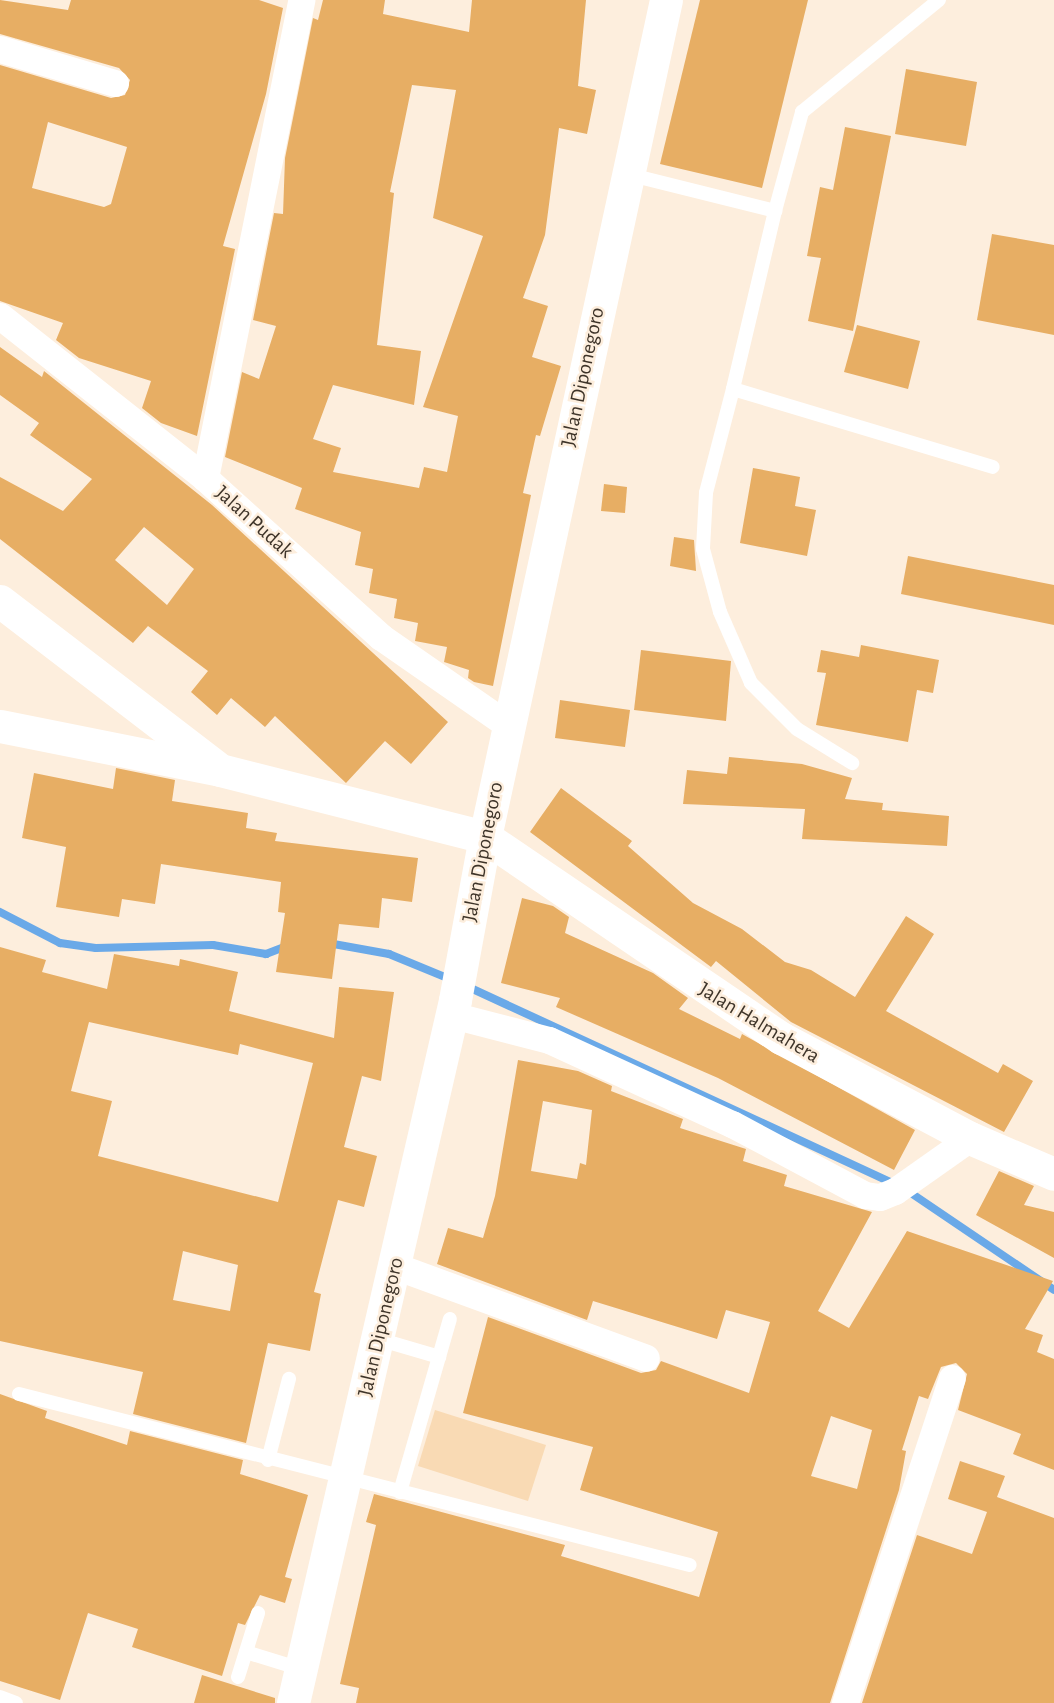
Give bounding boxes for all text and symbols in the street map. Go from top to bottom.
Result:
street label: Jalan Diponegoro [556,305,610,449]
street label: Jalan Pudak [210,480,298,564]
street label: Jalan Diponegoro [457,780,509,924]
street label: Jalan Halmahera [694,977,824,1069]
street label: Jalan Diponegoro [353,1255,409,1399]

